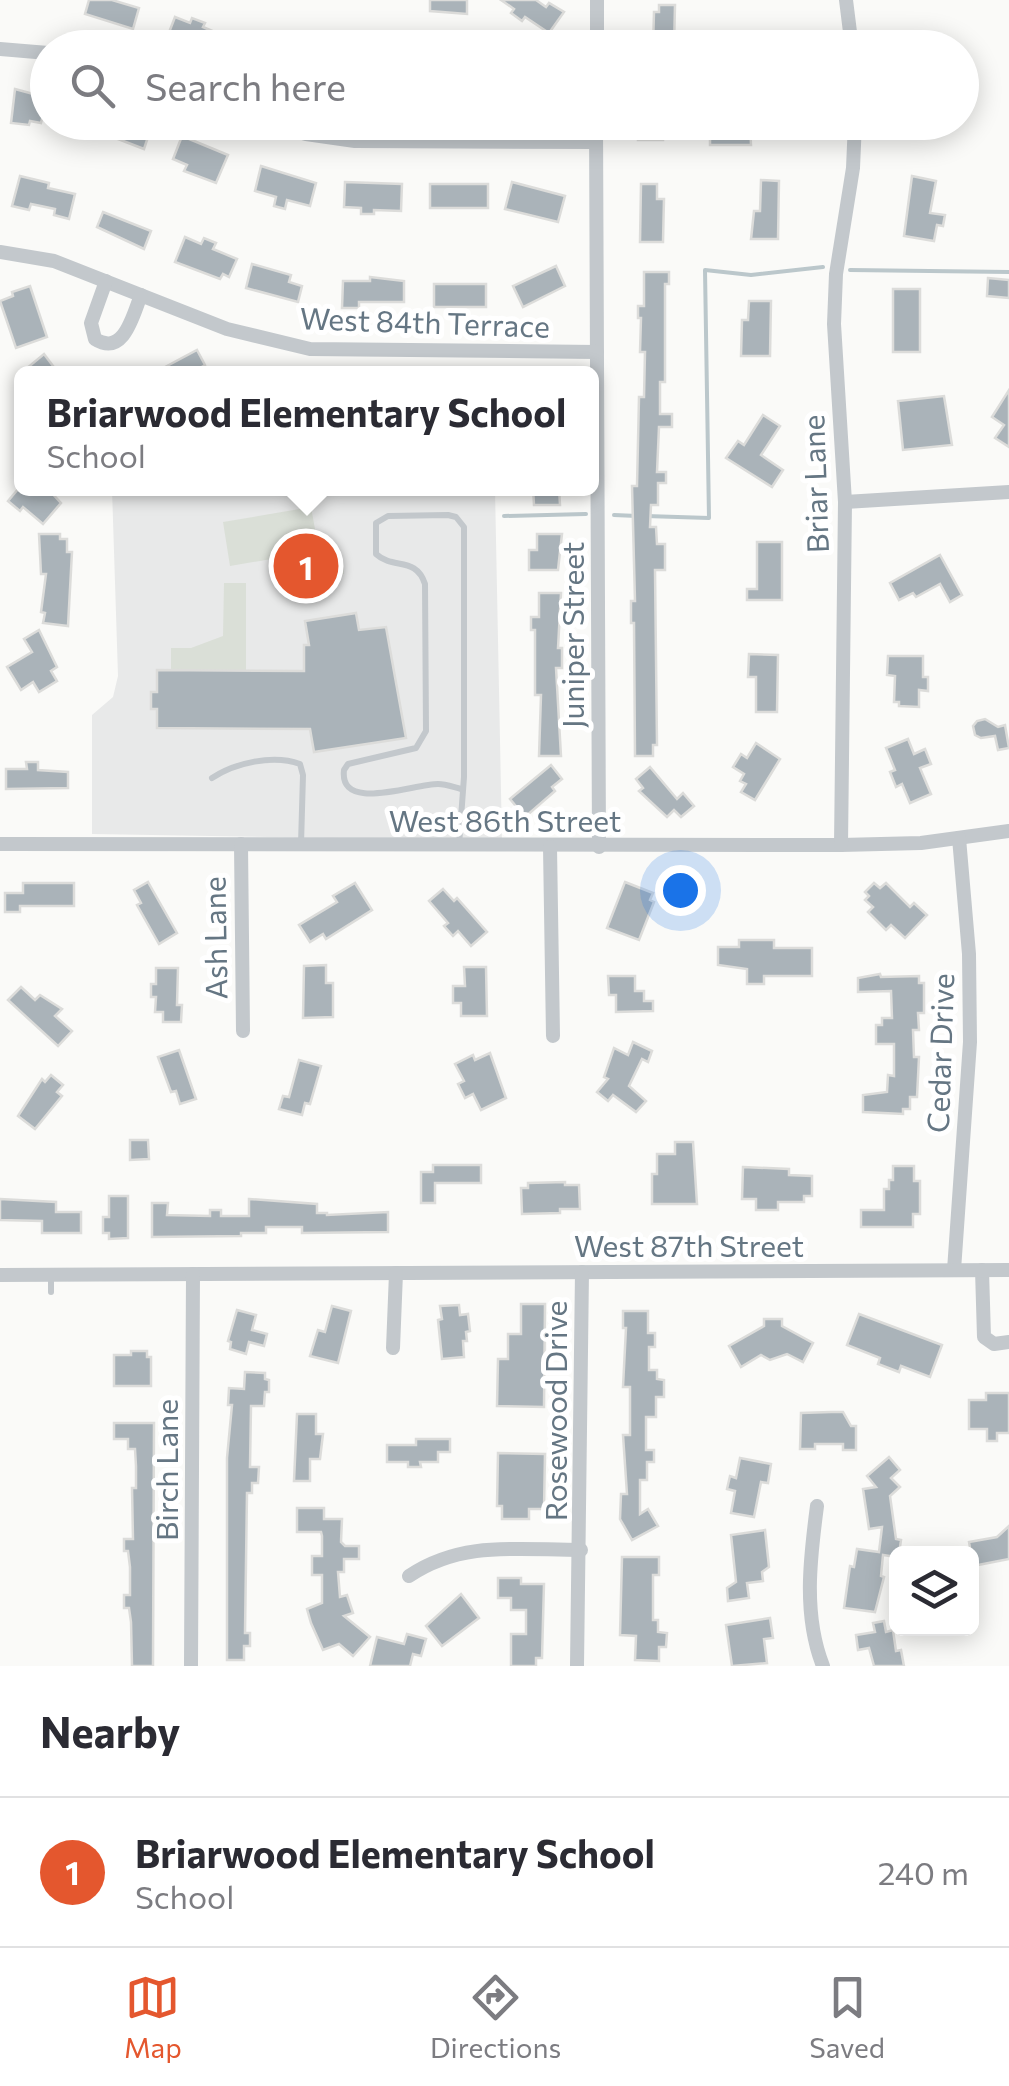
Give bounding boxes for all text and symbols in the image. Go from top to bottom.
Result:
search box [30,30,979,140]
icon: search [65,58,120,113]
text: Search here [145,62,346,109]
street label: West 84th Terrace [299,298,551,344]
popup [14,366,599,496]
text: Briarwood Elementary School [47,388,566,435]
street label: Briar Lane [793,414,835,554]
text: School [47,435,146,475]
pin: 1 [274,528,338,604]
street label: Juniper Street [553,542,590,728]
street label: West 86th Street [389,801,621,838]
your location [655,865,706,916]
street label: Ash Lane [194,876,234,1000]
street label: Cedar Drive [918,973,960,1133]
street label: West 87th Street [574,1226,804,1263]
street label: Rosewood Drive [536,1301,573,1521]
street label: Birch Lane [147,1399,184,1541]
map controls [889,1546,979,1636]
button: layers [889,1546,979,1636]
text: Nearby [40,1705,180,1757]
text: Briarwood Elementary School [135,1829,655,1876]
text: 1 [65,1852,80,1892]
text: 240 m [878,1852,969,1892]
text: School [135,1876,234,1916]
tab: Map [124,1970,182,2064]
tab: Directions [430,1970,561,2064]
tab: Saved [809,1970,885,2064]

